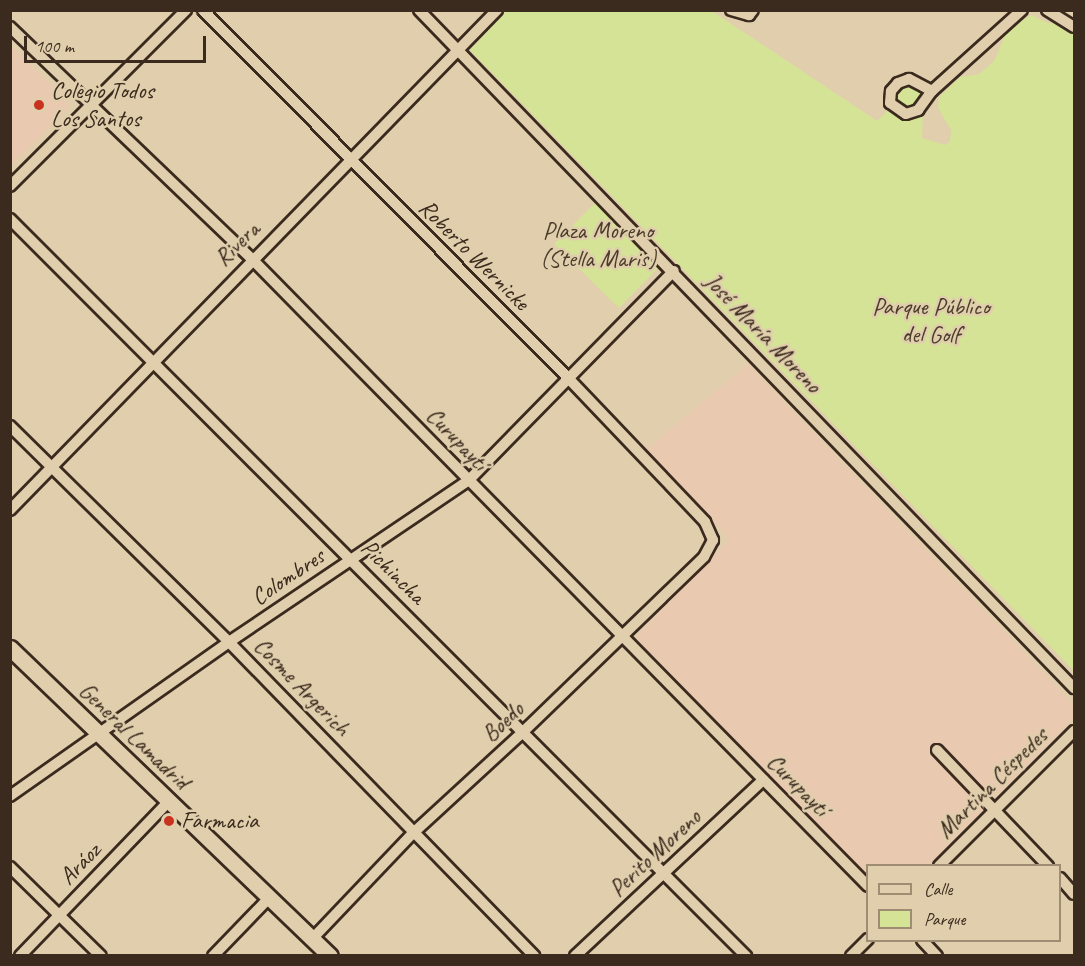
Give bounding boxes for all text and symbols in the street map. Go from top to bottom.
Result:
scale bar [27,24,208,62]
text: 100 m [35,35,74,57]
place label: Colegio Todos Los Santos [51,77,153,133]
marker: Colegio Todos Los Santos [32,98,46,112]
street label: Roberto Wernicke [413,194,535,316]
street label: Rivera [208,215,266,273]
park label: Plaza Moreno (Stella Maris) [540,217,656,273]
street label: José María Moreno [698,267,828,399]
park label: Parque Público del Golf [872,293,990,349]
street label: Curupaytí [420,401,494,477]
street label: Pichincha [355,534,431,610]
street label: Colombres [246,542,330,612]
street label: Cosme Argerich [248,632,356,742]
street label: General Lamadrid [73,676,195,796]
street label: Boedo [476,696,530,748]
street label: Martina Céspedes [931,722,1053,844]
street label: Curupaytí [761,748,835,822]
street label: Perito Moreno [603,803,707,903]
place label: Farmacia [181,807,259,835]
marker: Farmacia [162,814,176,828]
street label: Aráoz [53,837,107,891]
legend [866,864,1061,942]
text: Calle [924,878,952,900]
text: Parque [924,908,965,930]

